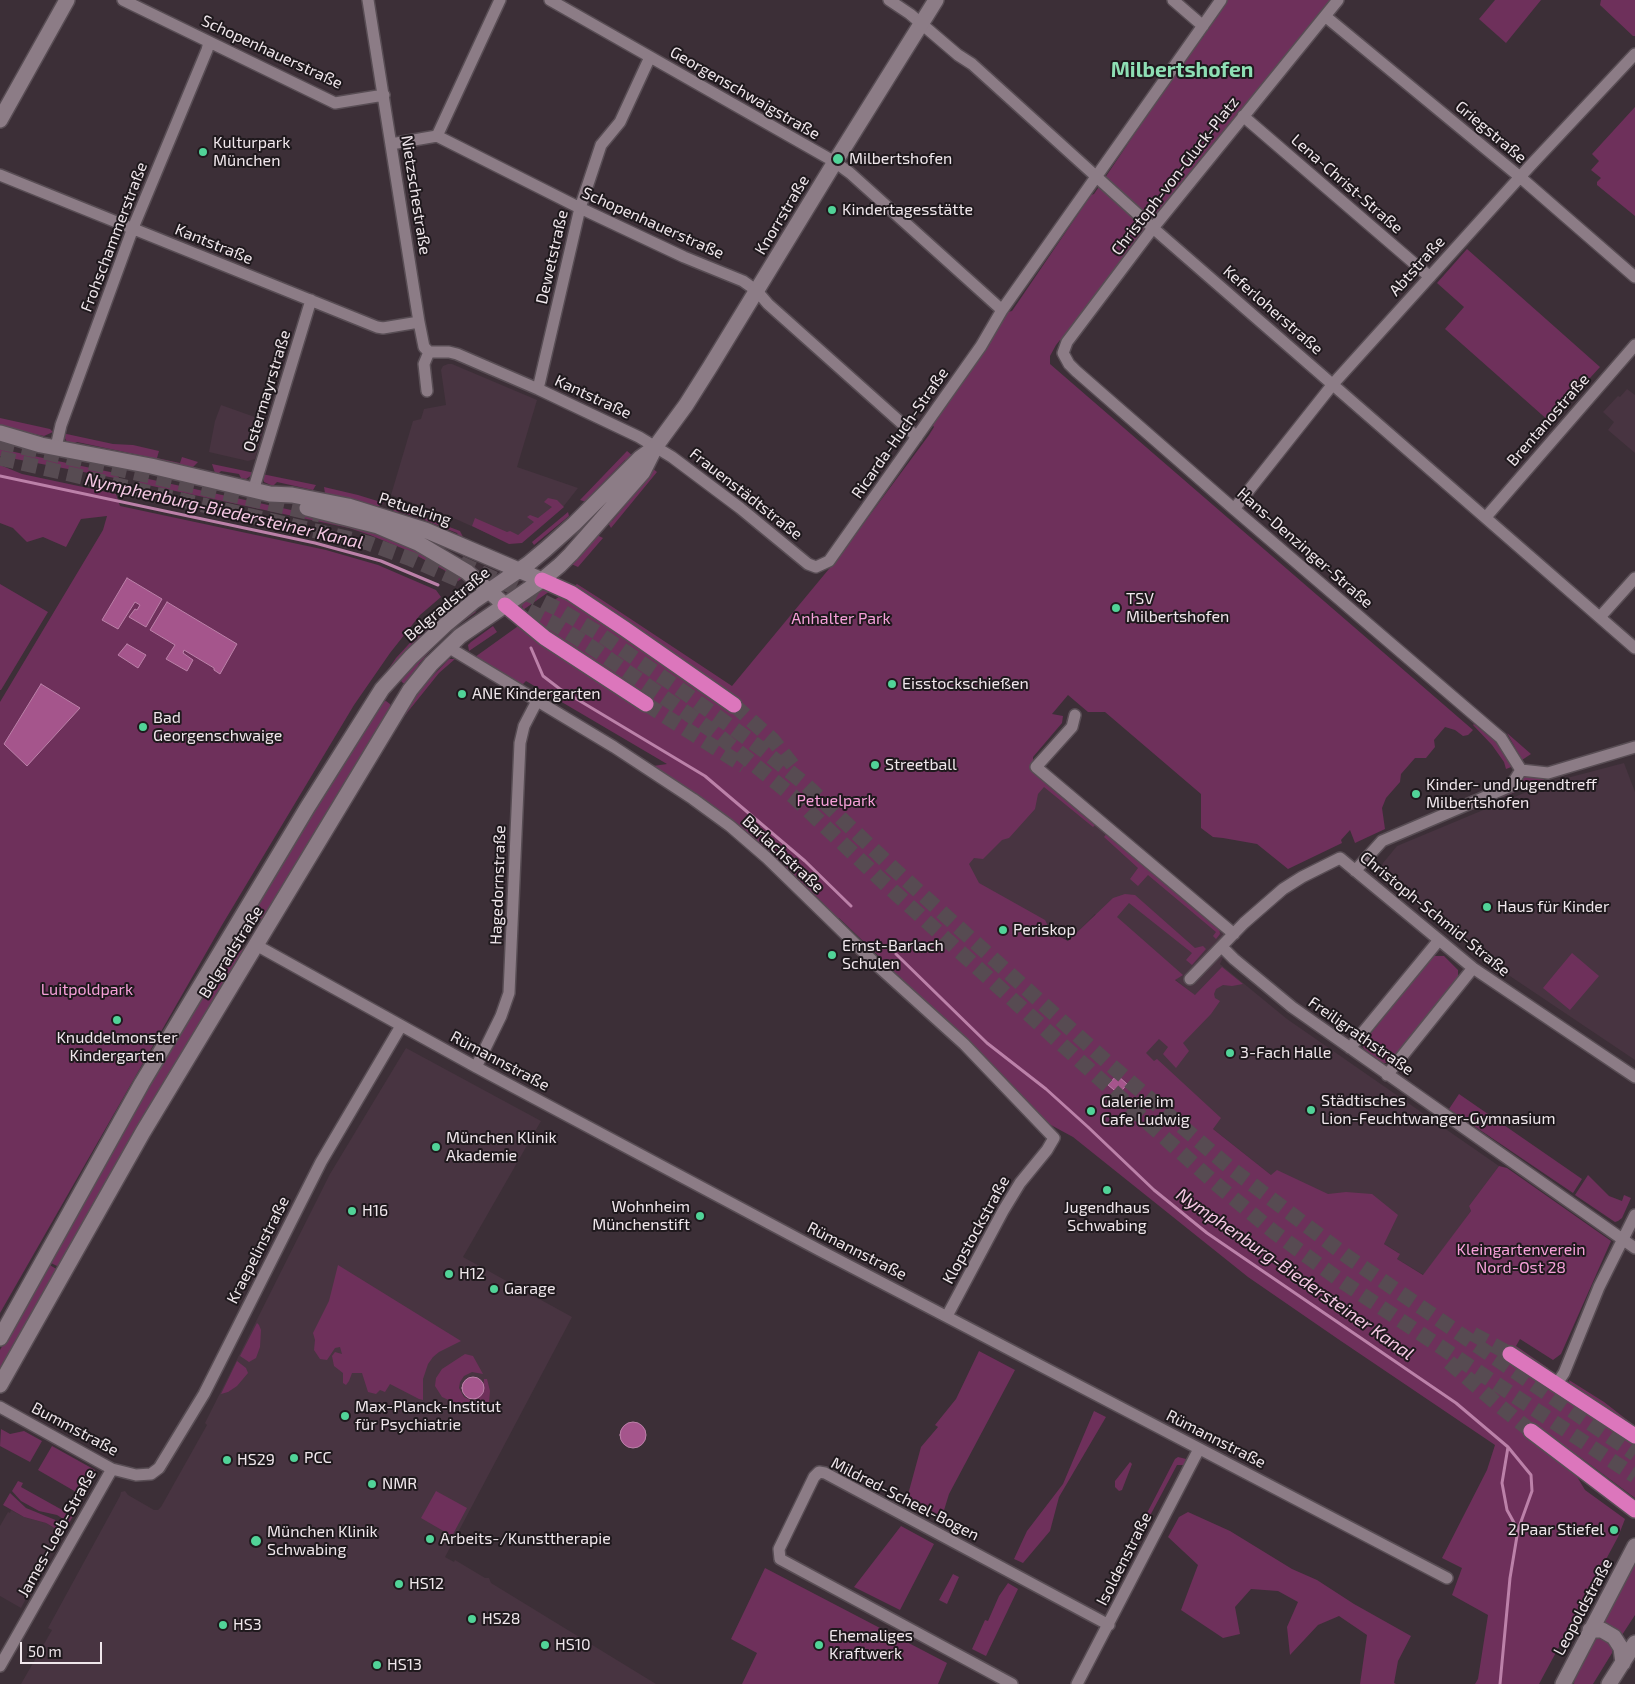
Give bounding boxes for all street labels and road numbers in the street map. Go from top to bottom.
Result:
street label: Schopenhauerstraße [198,11,346,93]
street label: Georgenschwaigstraße [667,42,823,144]
street label: Christoph-von-Gluck-Platz [1107,93,1243,259]
street label: Griegstraße [1452,97,1530,167]
street label: Lena-Christ-Straße [1287,130,1407,238]
street label: Nietzschestraße [397,134,435,256]
street label: Frohschammerstraße [77,159,151,315]
street label: Knorrstraße [751,172,813,258]
street label: Schopenhauerstraße [579,183,727,263]
street label: Dewetstraße [532,208,572,306]
street label: Kantstraße [172,220,256,268]
street label: Abtstraße [1385,232,1449,300]
street label: Keferloherstraße [1219,262,1327,358]
street label: Ostermayrstraße [239,328,295,454]
street label: Ricarda-Huch-Straße [848,364,952,502]
street label: Brentanostraße [1503,370,1593,470]
street label: Kantstraße [552,371,634,423]
street label: Frauenstädtstraße [686,444,806,544]
street label: Hans-Denzinger-Straße [1233,484,1377,612]
street label: Petuelring [376,488,454,530]
street label: Belgradstraße [400,563,494,645]
street label: Barlachstraße [738,811,828,897]
street label: Hagedornstraße [486,825,510,945]
street label: Christoph-Schmid-Straße [1356,848,1514,980]
street label: Belgradstraße [195,902,267,1002]
street label: Freiligrathstraße [1305,993,1417,1079]
street label: Rümannstraße [447,1027,553,1095]
street label: Klopstockstraße [938,1173,1014,1287]
street label: Kraepelinstraße [223,1193,293,1307]
street label: Rümannstraße [804,1218,910,1284]
street label: Bummstraße [28,1398,122,1460]
street label: Rümannstraße [1163,1406,1269,1472]
street label: Mildred-Scheel-Bogen [828,1453,982,1545]
street label: James-Loeb-Straße [14,1466,100,1600]
street label: Isoldenstraße [1092,1509,1156,1609]
street label: Leopoldstraße [1549,1555,1617,1659]

